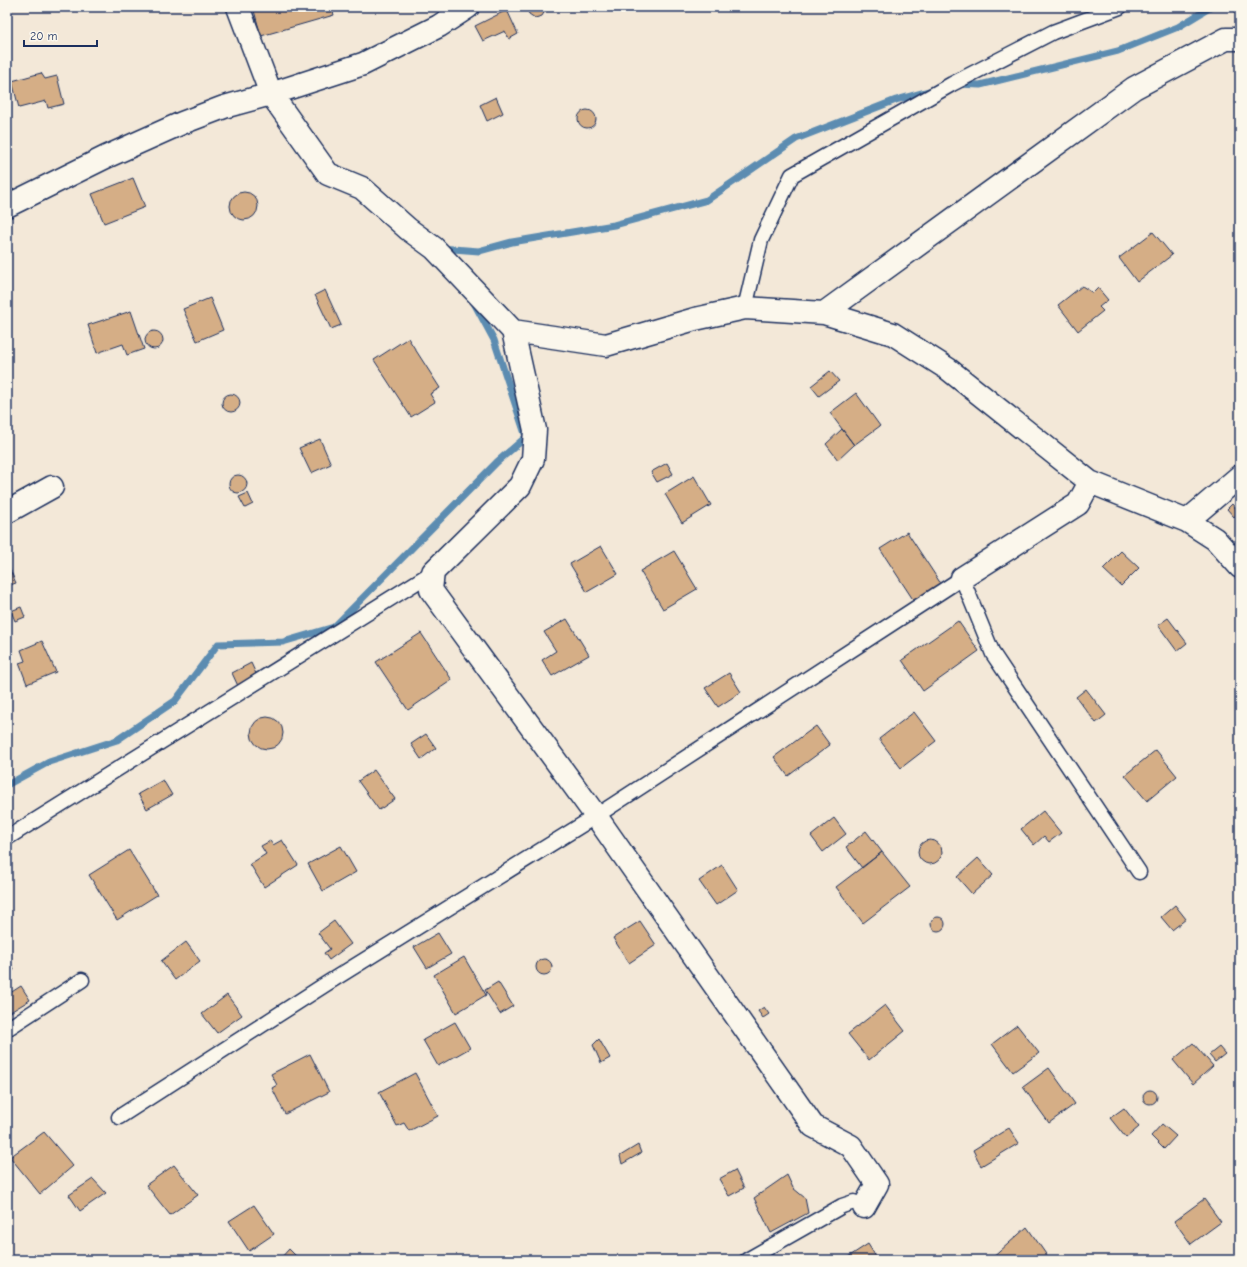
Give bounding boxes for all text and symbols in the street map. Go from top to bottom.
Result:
scale bar [24,22,97,48]
text: 20 m [30,29,58,43]

